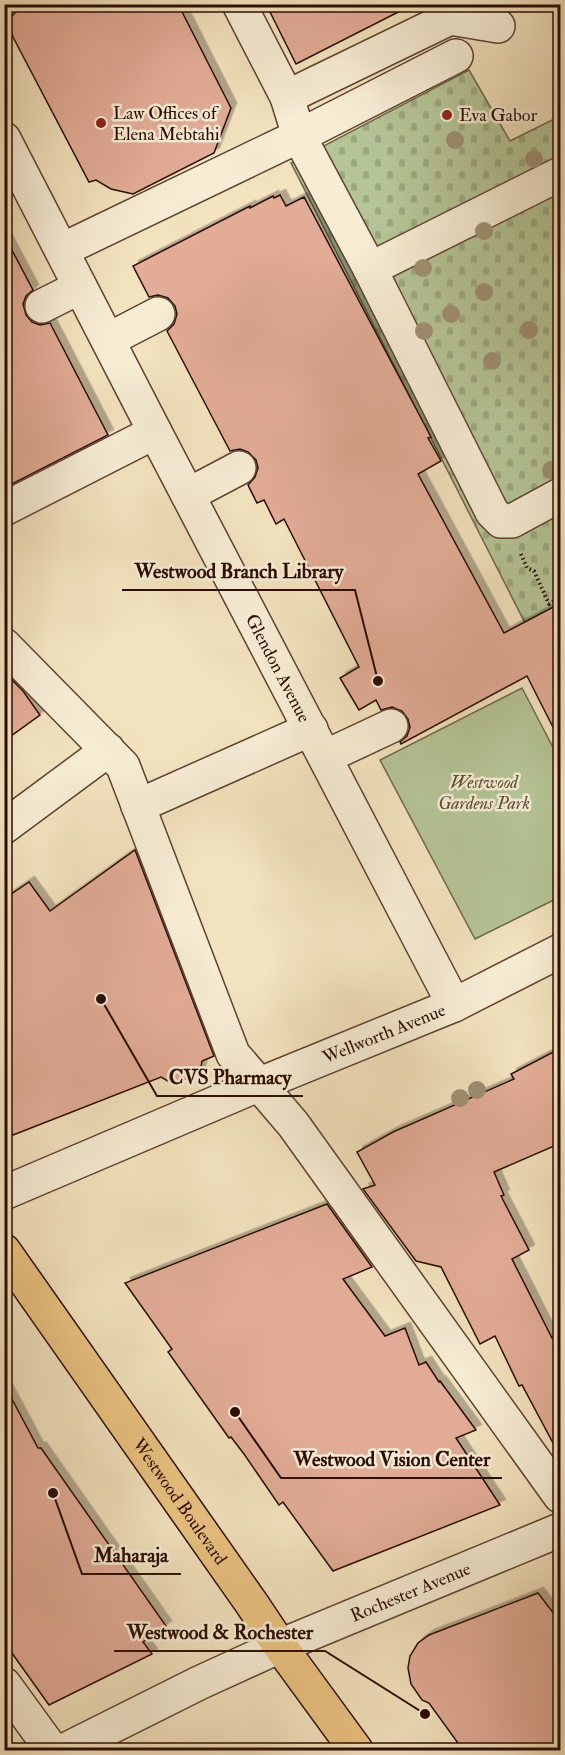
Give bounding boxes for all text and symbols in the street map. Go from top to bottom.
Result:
place label: Law Offices of Elena Mebtahi [113,102,220,146]
place label: Eva Gabor [459,104,537,127]
marker: Eva Gabor [440,108,454,122]
marker: Law Offices of Elena Mebtahi [94,116,108,130]
callout: Westwood Branch Library [122,552,355,590]
text: Westwood Branch Library [134,559,345,585]
street label: Glendon Avenue [240,610,316,727]
park label: Westwood Gardens Park [438,771,530,815]
street label: Wellworth Avenue [318,998,450,1070]
callout: CVS Pharmacy [157,1058,303,1096]
text: CVS Pharmacy [169,1065,292,1091]
street label: Westwood Boulevard [126,1433,232,1570]
callout: Westwood Vision Center [281,1440,502,1478]
text: Westwood Vision Center [293,1447,491,1472]
callout: Maharaja [82,1536,181,1574]
text: Maharaja [93,1543,169,1568]
street label: Rochester Avenue [347,1557,474,1628]
callout: Westwood & Rochester [114,1613,325,1651]
text: Westwood & Rochester [126,1620,314,1645]

